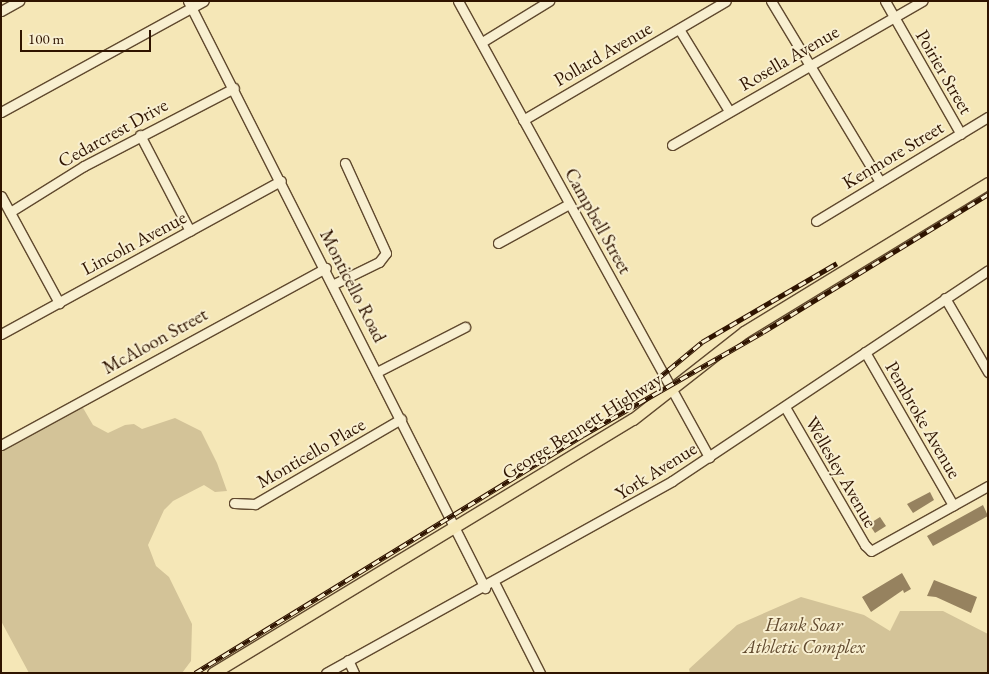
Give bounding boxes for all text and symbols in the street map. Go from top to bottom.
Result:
street label: Pollard Avenue [550,17,656,91]
scale bar [22,20,154,52]
street label: Rosella Avenue [735,20,843,96]
street label: Poirier Street [911,26,977,118]
text: 100 m [28,29,64,48]
street label: Cedarcrest Drive [54,93,172,173]
street label: Kenmore Street [838,116,948,194]
street label: Campbell Street [560,164,636,278]
street label: Lincoln Avenue [78,206,190,280]
street label: Monticello Road [315,226,391,346]
street label: McAloon Street [98,303,212,379]
street label: Pembroke Avenue [880,357,966,483]
street label: George Bennett Highway [498,368,666,484]
street label: Monticello Place [253,413,369,493]
street label: Wellesley Avenue [800,413,882,531]
street label: York Avenue [611,437,701,505]
park label: Hank Soar Athletic Complex [743,614,865,658]

